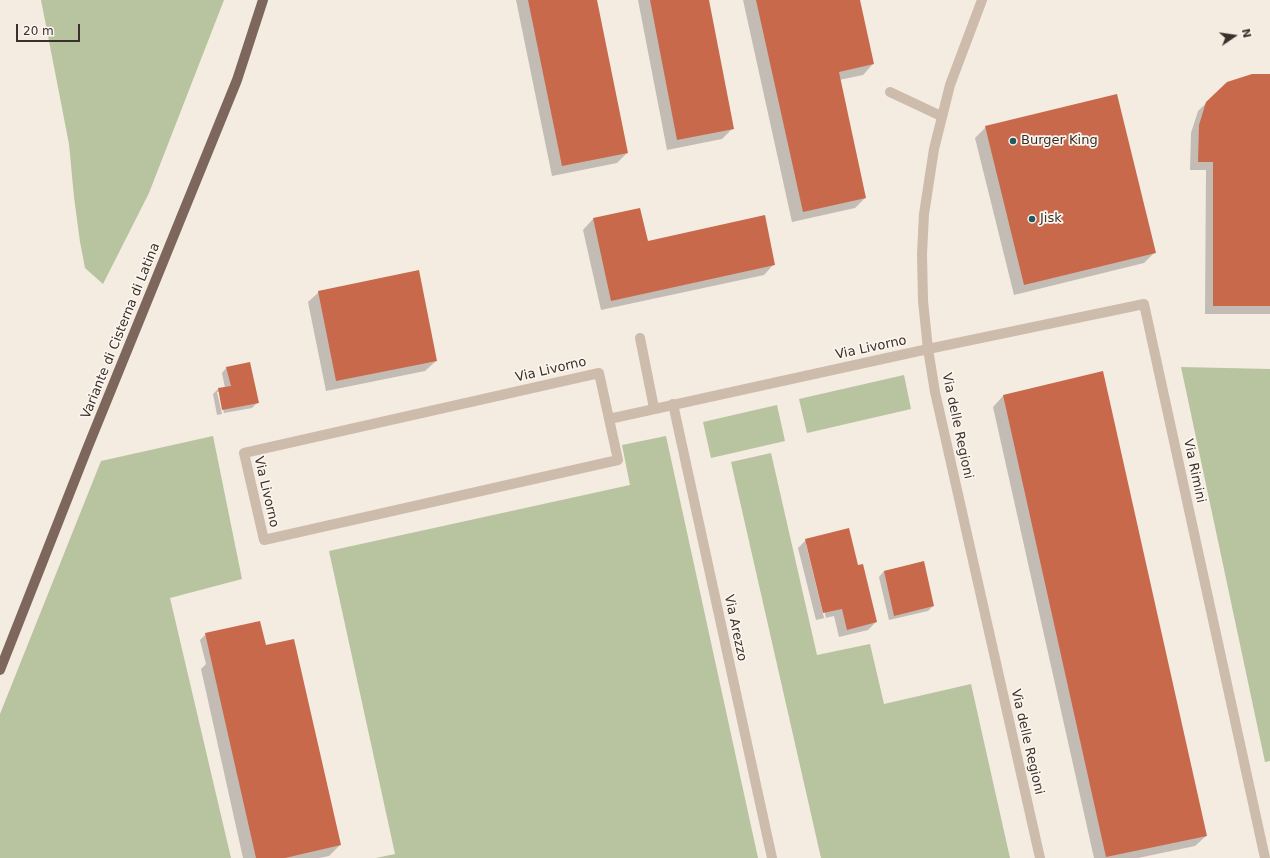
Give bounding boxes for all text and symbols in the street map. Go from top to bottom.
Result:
scale bar [18,16,82,42]
north arrow [1214,16,1254,56]
text: 20 m [23,24,54,38]
text: N [1239,27,1254,39]
place label: Burger King [1021,133,1098,149]
marker: Burger King [1008,136,1018,146]
place label: Jisk [1040,211,1062,227]
marker: Jisk [1027,214,1037,224]
street label: Variante di Cisterna di Latina [78,241,164,421]
street label: Via Livorno [834,333,908,363]
street label: Via Livorno [514,354,588,386]
street label: Via delle Regioni [938,372,976,480]
street label: Via Rimini [1180,438,1208,504]
street label: Via Livorno [250,455,282,529]
street label: Via Arezzo [720,593,750,663]
street label: Via delle Regioni [1007,688,1047,796]

